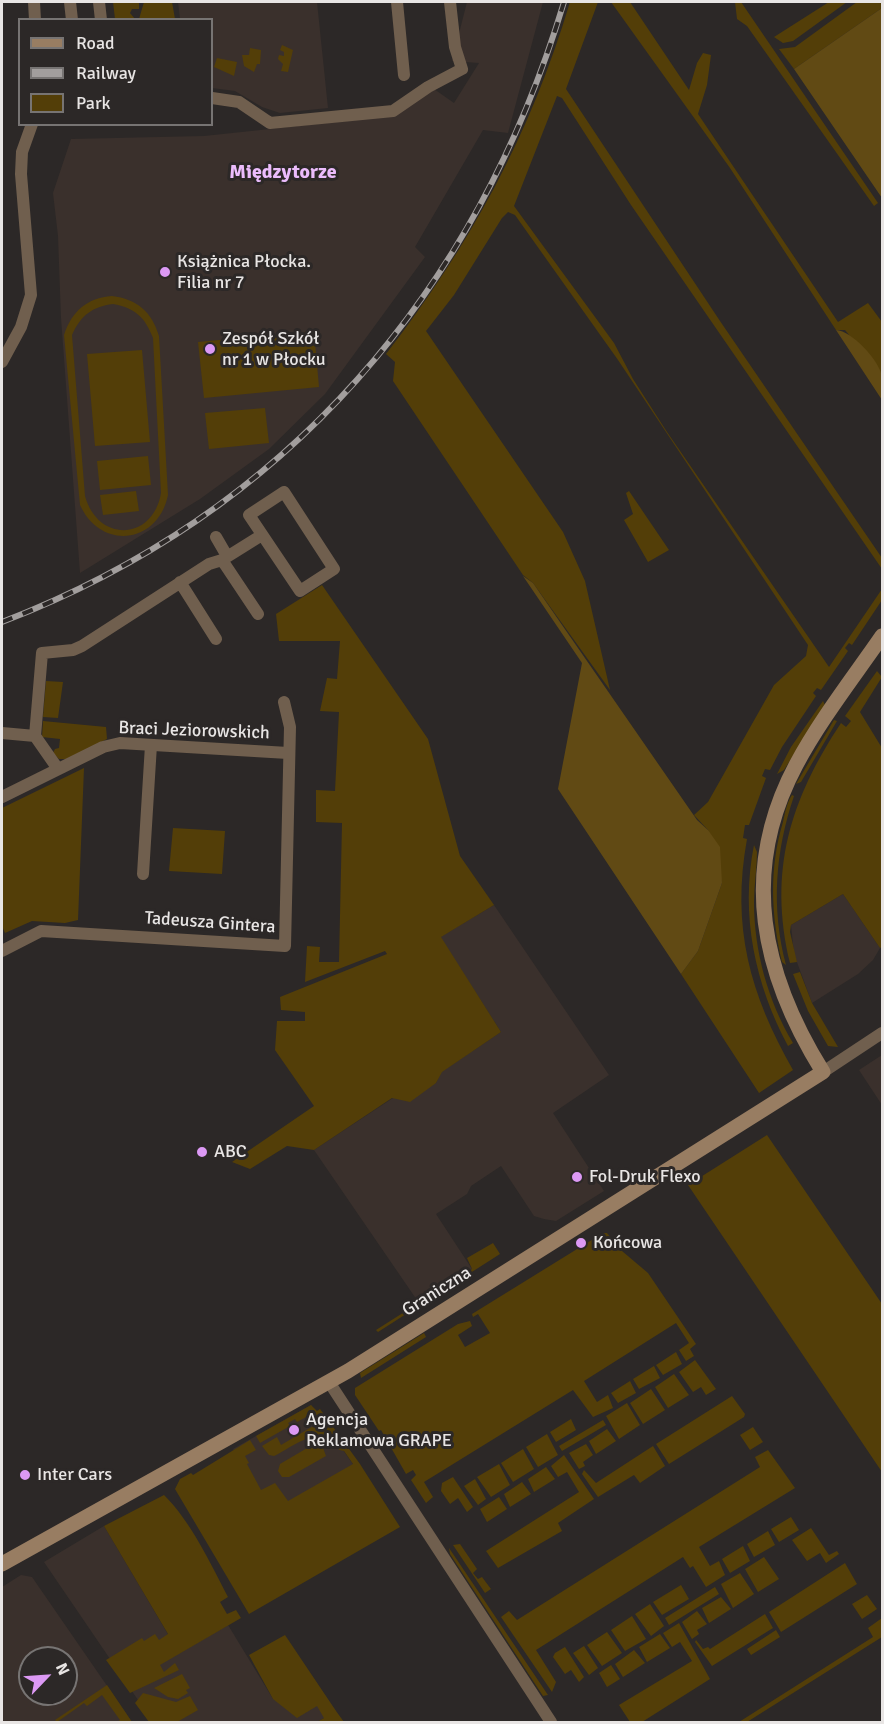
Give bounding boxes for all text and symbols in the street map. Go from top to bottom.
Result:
legend [18,18,213,126]
text: Road [76,32,115,54]
text: Railway [76,62,136,84]
text: Park [76,92,111,114]
district label: Międzytorze [229,161,337,185]
place label: Książnica Płocka. Filia nr 7 [177,251,311,294]
marker: Książnica Płocka. Filia nr 7 [158,265,172,279]
place label: Zespół Szkół nr 1 w Płocku [222,328,326,370]
marker: Zespół Szkół nr 1 w Płocku [203,342,217,356]
street label: Braci Jeziorowskich [118,718,270,744]
street label: Tadeusza Gintera [144,908,276,938]
place label: ABC [214,1141,247,1163]
marker: ABC [195,1145,209,1159]
place label: Fol-Druk Flexo [589,1166,701,1188]
marker: Fol-Druk Flexo [570,1170,584,1184]
place label: Końcowa [593,1232,662,1254]
marker: Końcowa [574,1236,588,1250]
street label: Graniczna [398,1262,476,1322]
place label: Agencja Reklamowa GRAPE [306,1409,452,1452]
marker: Agencja Reklamowa GRAPE [287,1423,301,1437]
place label: Inter Cars [37,1464,112,1486]
marker: Inter Cars [18,1468,32,1482]
north arrow [18,1646,78,1706]
text: N [51,1660,74,1679]

